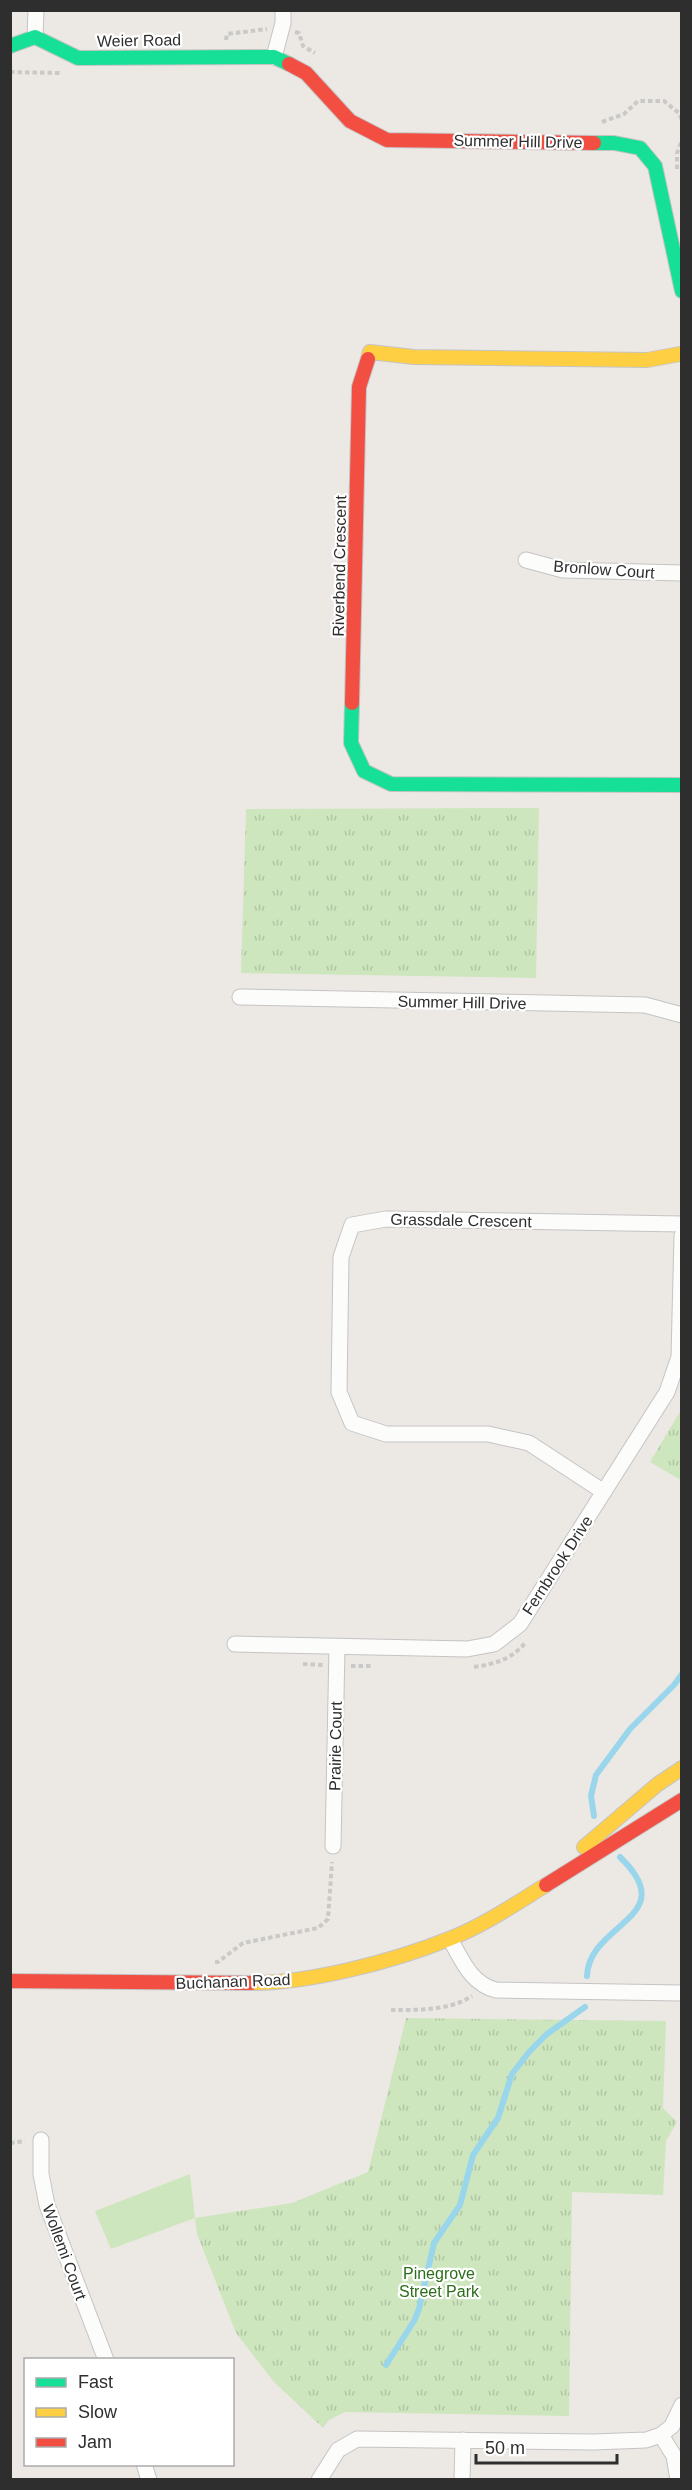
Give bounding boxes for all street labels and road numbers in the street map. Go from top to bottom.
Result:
street label: Weier Road [97,31,181,50]
street label: Summer Hill Drive [453,132,583,151]
street label: Riverbend Crescent [330,495,349,637]
street label: Bronlow Court [553,557,656,582]
street label: Summer Hill Drive [397,993,527,1012]
street label: Grassdale Crescent [390,1211,532,1230]
street label: Fernbrook Drive [519,1512,596,1618]
street label: Prairie Court [326,1700,345,1791]
street label: Buchanan Road [175,1971,291,1992]
street label: Wollemi Court [39,2202,90,2303]

